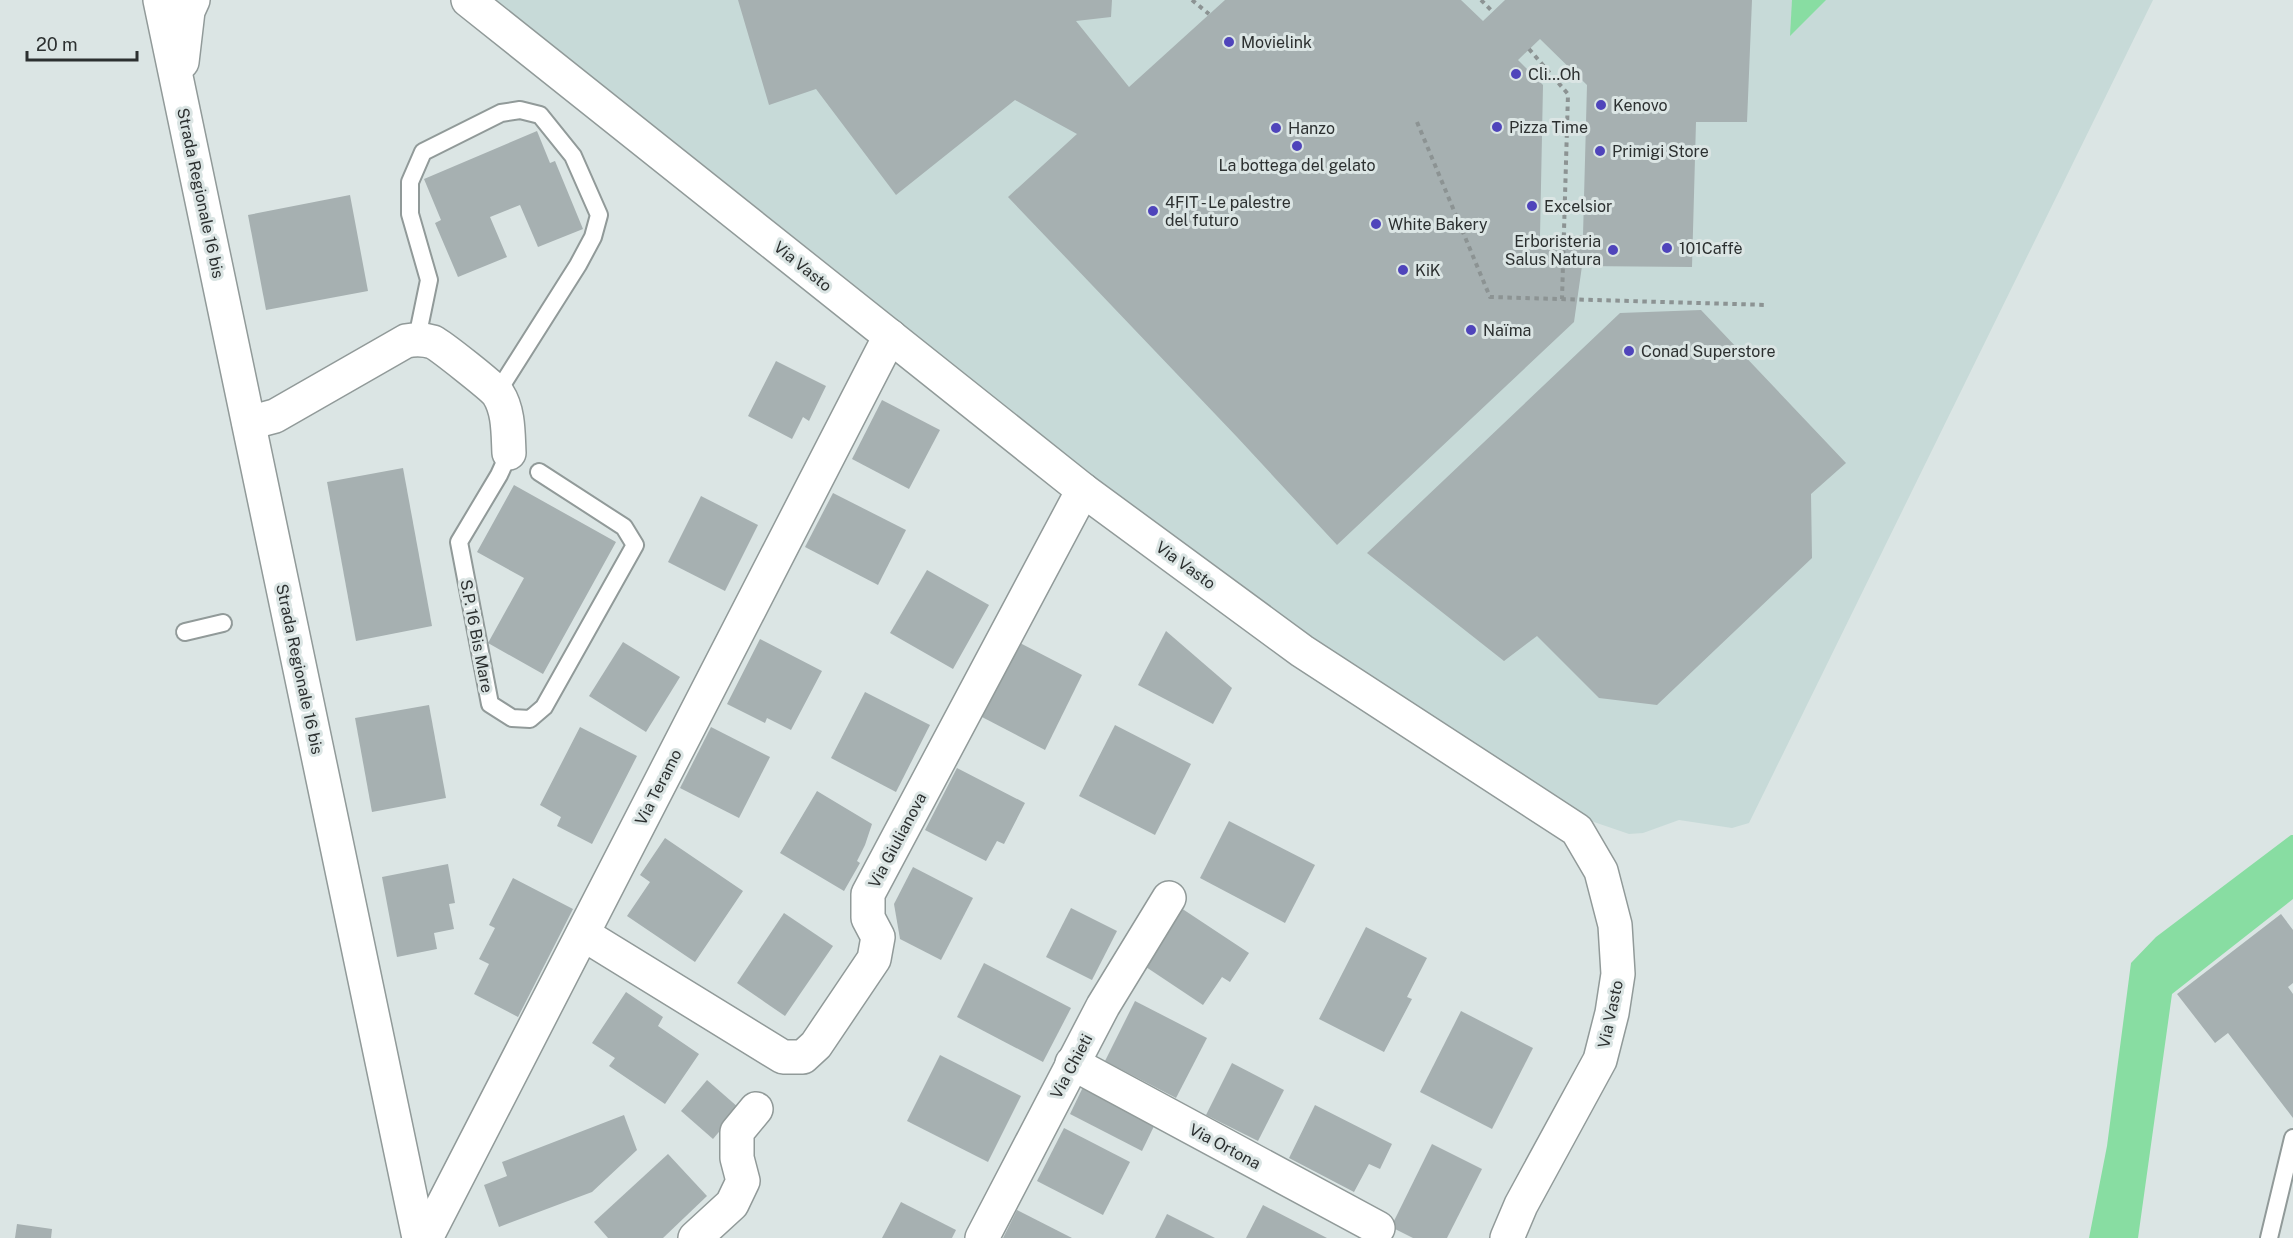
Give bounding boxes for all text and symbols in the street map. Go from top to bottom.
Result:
scale bar [27,24,136,62]
place label: Movielink [1241,33,1312,52]
text: 20 m [36,34,78,55]
marker: Movielink [1222,35,1236,49]
place label: Cli...Oh [1528,65,1581,84]
marker: Cli...Oh [1509,67,1523,81]
place label: Kenovo [1613,96,1668,115]
marker: Kenovo [1594,98,1608,112]
street label: Strada Regionale 16 bis [173,106,228,280]
place label: Pizza Time [1509,118,1588,137]
place label: Hanzo [1288,119,1335,138]
marker: Pizza Time [1490,120,1504,134]
marker: Hanzo [1269,121,1283,135]
marker: La bottega del gelato [1290,139,1304,153]
place label: Primigi Store [1612,142,1709,161]
marker: Primigi Store [1593,144,1607,158]
place label: La bottega del gelato [1218,156,1376,175]
place label: 4FIT - Le palestre del futuro [1165,193,1291,230]
place label: Excelsior [1544,197,1612,216]
marker: Excelsior [1525,199,1539,213]
marker: 4FIT - Le palestre del futuro [1146,204,1160,218]
place label: White Bakery [1388,215,1488,234]
marker: White Bakery [1369,217,1383,231]
place label: Erboristeria Salus Natura [1505,232,1601,269]
street label: Via Vasto [770,237,835,295]
place label: 101Caffè [1679,239,1743,258]
marker: 101Caffè [1660,241,1674,255]
marker: Erboristeria Salus Natura [1606,243,1620,257]
place label: KiK [1415,261,1441,280]
marker: KiK [1396,263,1410,277]
place label: Naïma [1483,321,1531,340]
marker: Naïma [1464,323,1478,337]
place label: Conad Superstore [1641,342,1776,361]
marker: Conad Superstore [1622,344,1636,358]
street label: Via Vasto [1152,537,1219,593]
street label: S.P. 16 Bis Mare [456,578,497,694]
street label: Strada Regionale 16 bis [272,582,327,756]
street label: Via Teramo [631,746,686,828]
street label: Via Giulianova [864,789,930,891]
street label: Via Vasto [1594,978,1627,1050]
street label: Via Chieti [1046,1031,1096,1102]
street label: Via Ortona [1186,1120,1264,1173]

